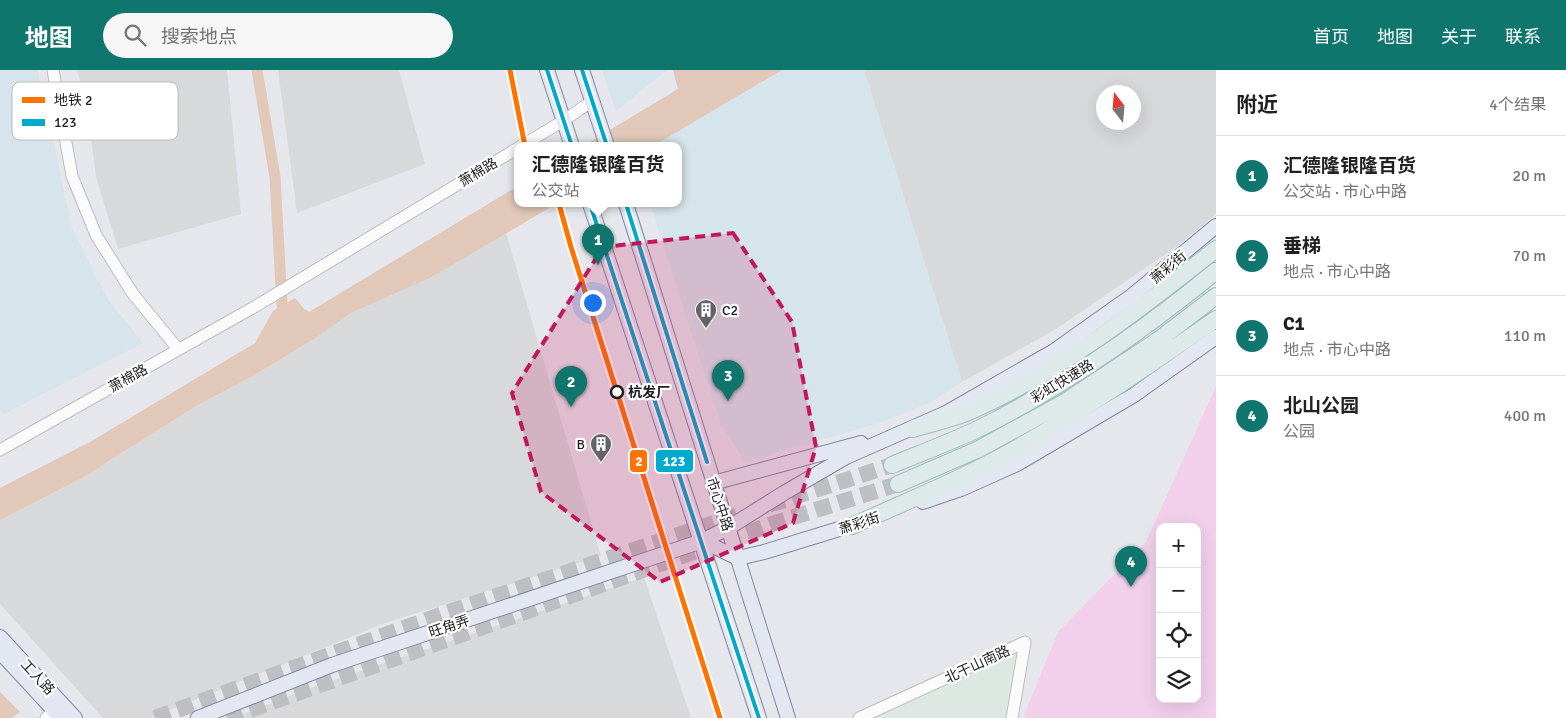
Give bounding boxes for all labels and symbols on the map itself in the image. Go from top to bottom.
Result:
legend [12,82,178,140]
north arrow [1096,85,1141,130]
text: 地铁 2 [54,92,93,109]
text: 123 [54,114,77,131]
street label: 萧棉路 [456,154,501,191]
pin: 1 [582,224,614,265]
street label: 萧彩街 [1147,247,1190,287]
your location [580,290,606,316]
building icon: C2 [694,298,718,329]
place label: C2 [722,302,738,319]
street label: 彩虹快速路 [1028,356,1097,407]
pin: 3 [712,360,744,401]
street label: 萧棉路 [106,361,151,396]
pin: 2 [555,366,587,407]
place label: 杭发厂 [628,384,670,401]
marker: 杭发厂 [610,385,624,399]
building icon: B [589,432,613,463]
place label: B [577,436,585,453]
line badge: 2 [629,449,648,473]
line badge: 123 [655,449,694,473]
text: 2 [635,453,643,470]
text: 123 [663,453,685,470]
street label: 市心中路 [703,475,736,533]
street label: 萧彩街 [837,509,882,538]
pin: 4 [1115,546,1147,587]
street label: 旺角弄 [427,612,472,641]
street label: 北干山南路 [942,642,1013,687]
street label: 工人路 [17,656,58,698]

